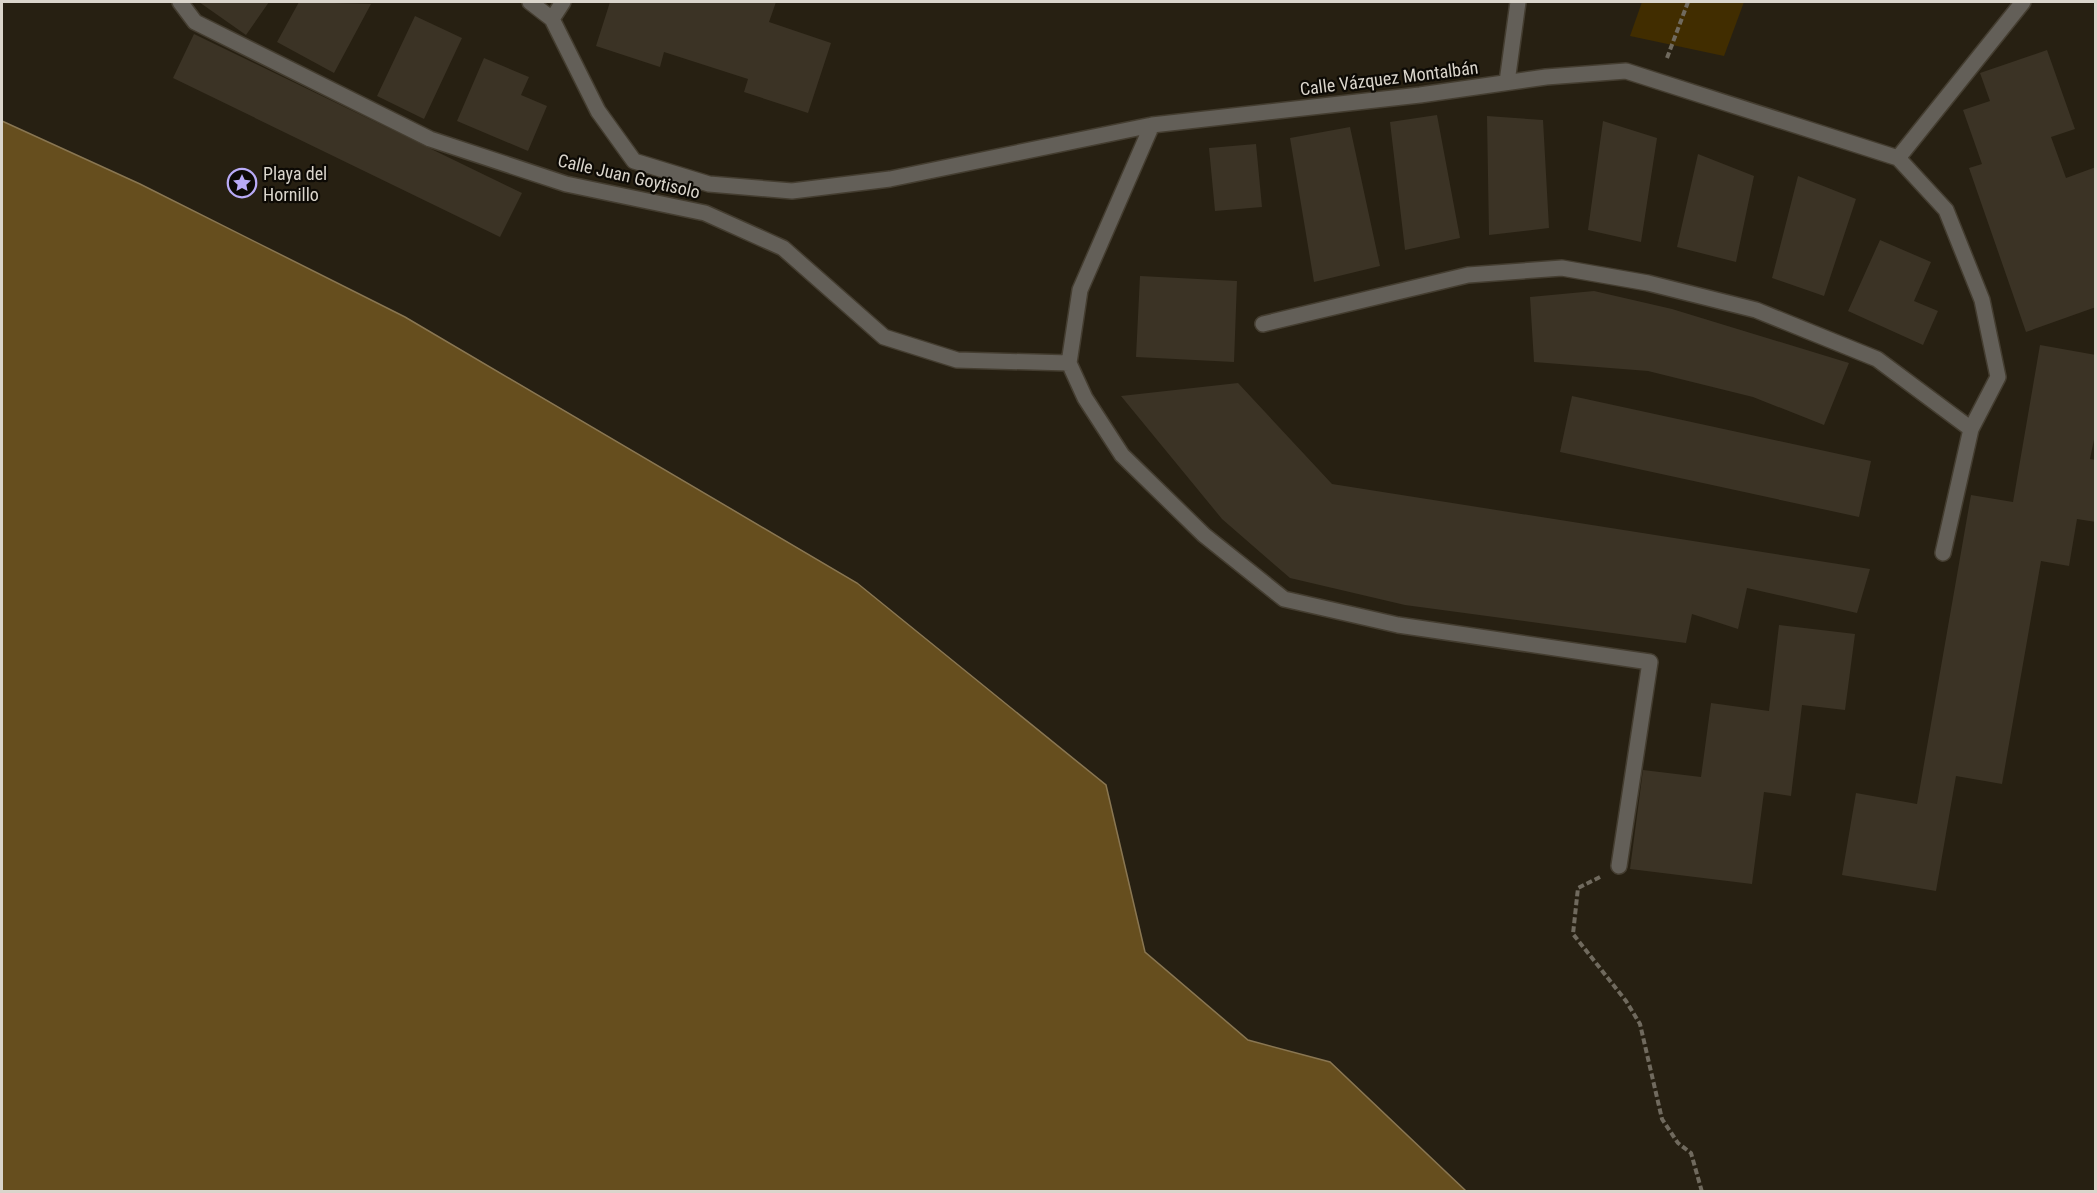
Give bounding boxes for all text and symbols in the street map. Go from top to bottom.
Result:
street label: Calle Vázquez Montalbán [1299,57,1479,99]
street label: Calle Juan Goytisolo [556,149,702,203]
place label: Playa del Hornillo [263,163,327,205]
place icon: Playa del Hornillo [226,167,258,199]

